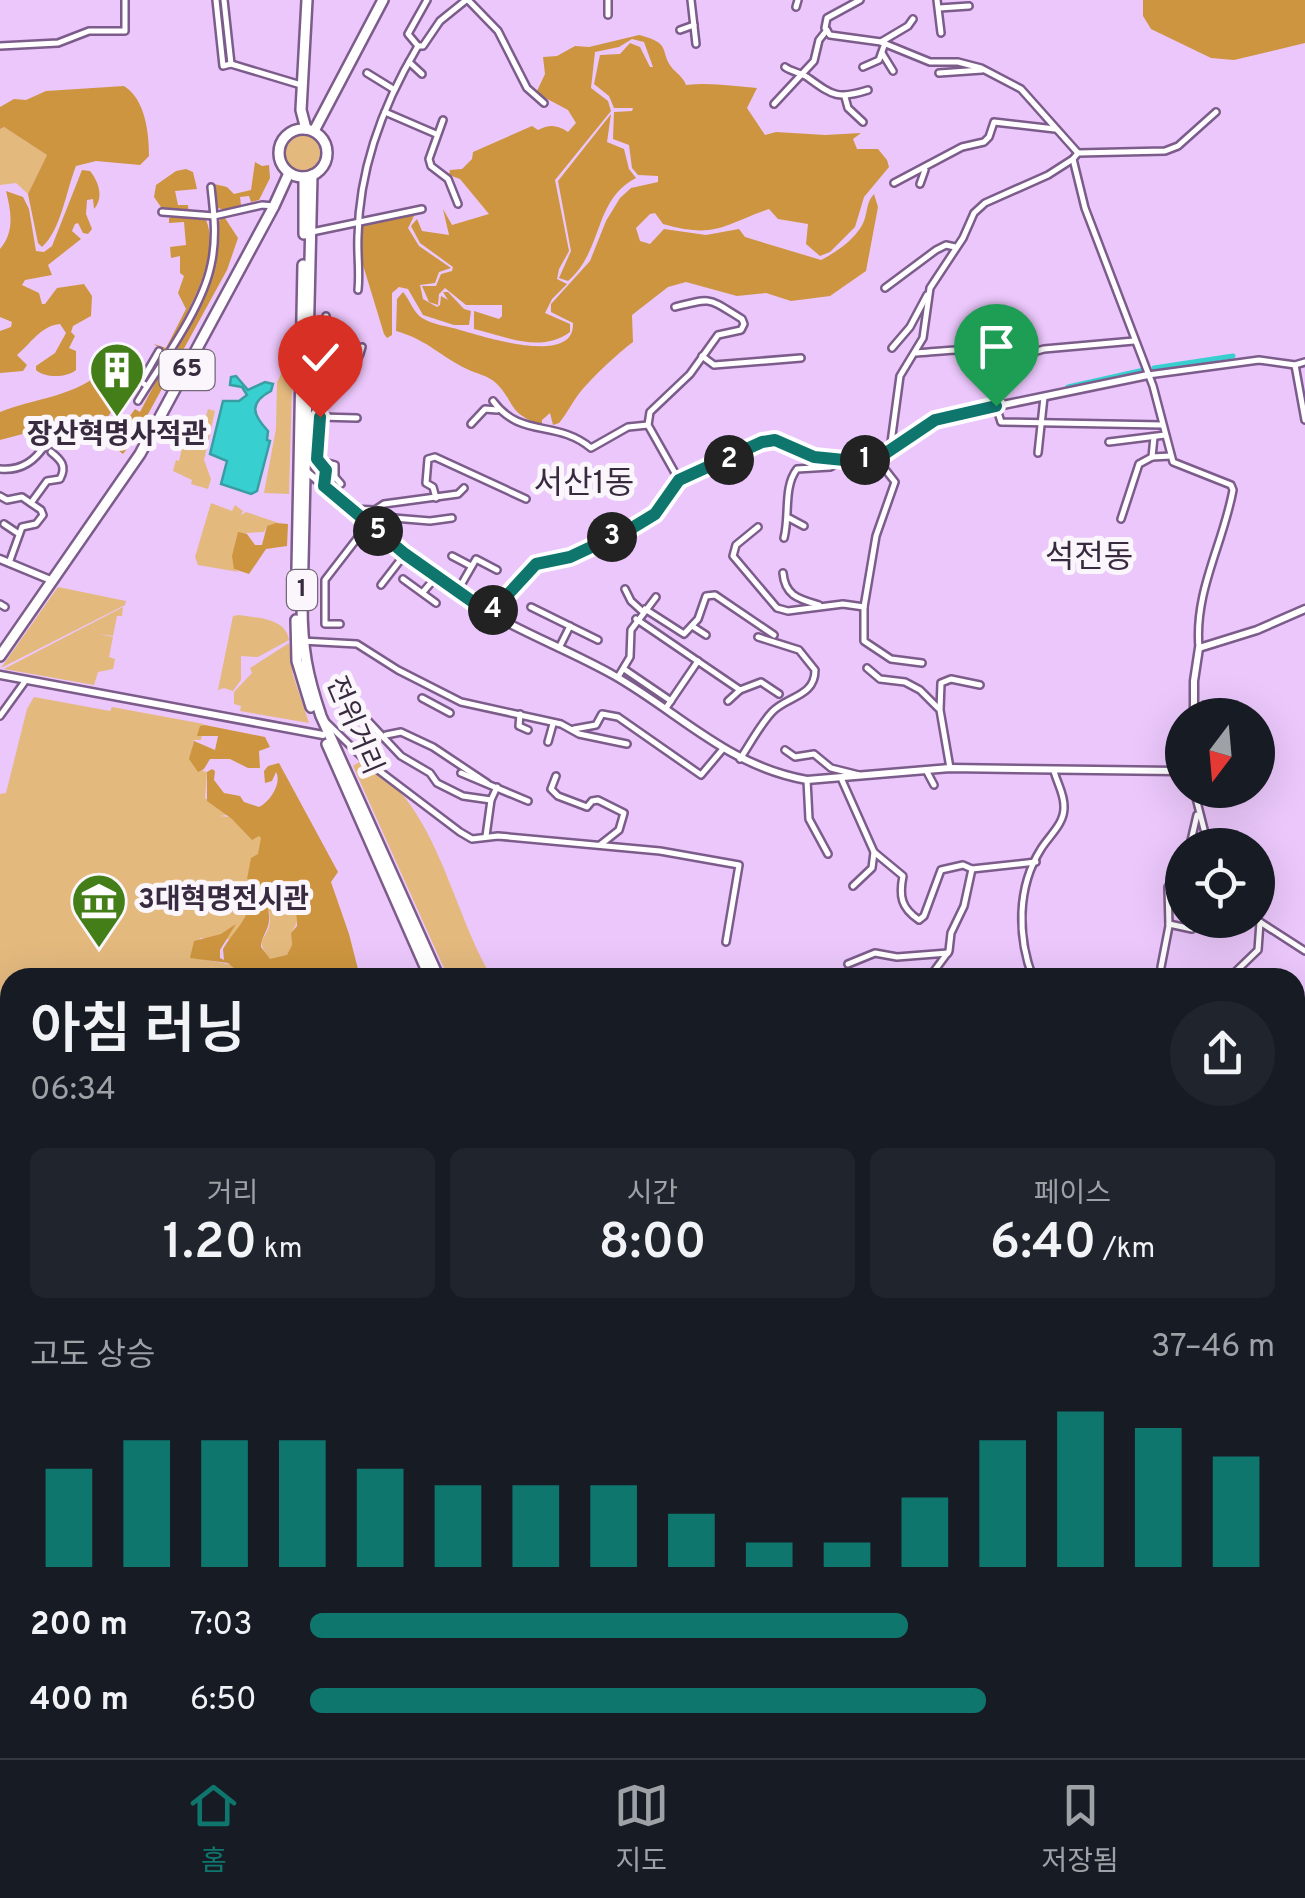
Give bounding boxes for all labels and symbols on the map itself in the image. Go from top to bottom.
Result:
pin [954,304,1039,407]
pin [278,315,363,418]
building icon: 장산혁명사적관 [87,340,147,419]
road number: 65 [160,350,214,390]
place label: 장산혁명사적관 [27,418,207,454]
pin: 2 [704,435,754,485]
pin: 1 [840,435,890,485]
district label: 서산1동 [534,465,634,505]
pin: 5 [353,506,403,556]
pin: 3 [587,512,637,562]
district label: 석전동 [1045,539,1133,579]
road number: 1 [287,570,317,610]
pin: 4 [468,585,518,635]
street label: 전위거리 [316,672,390,780]
north arrow [1165,698,1275,808]
museum icon: 3대혁명전시관 [69,871,129,950]
place label: 3대혁명전시관 [138,883,309,919]

